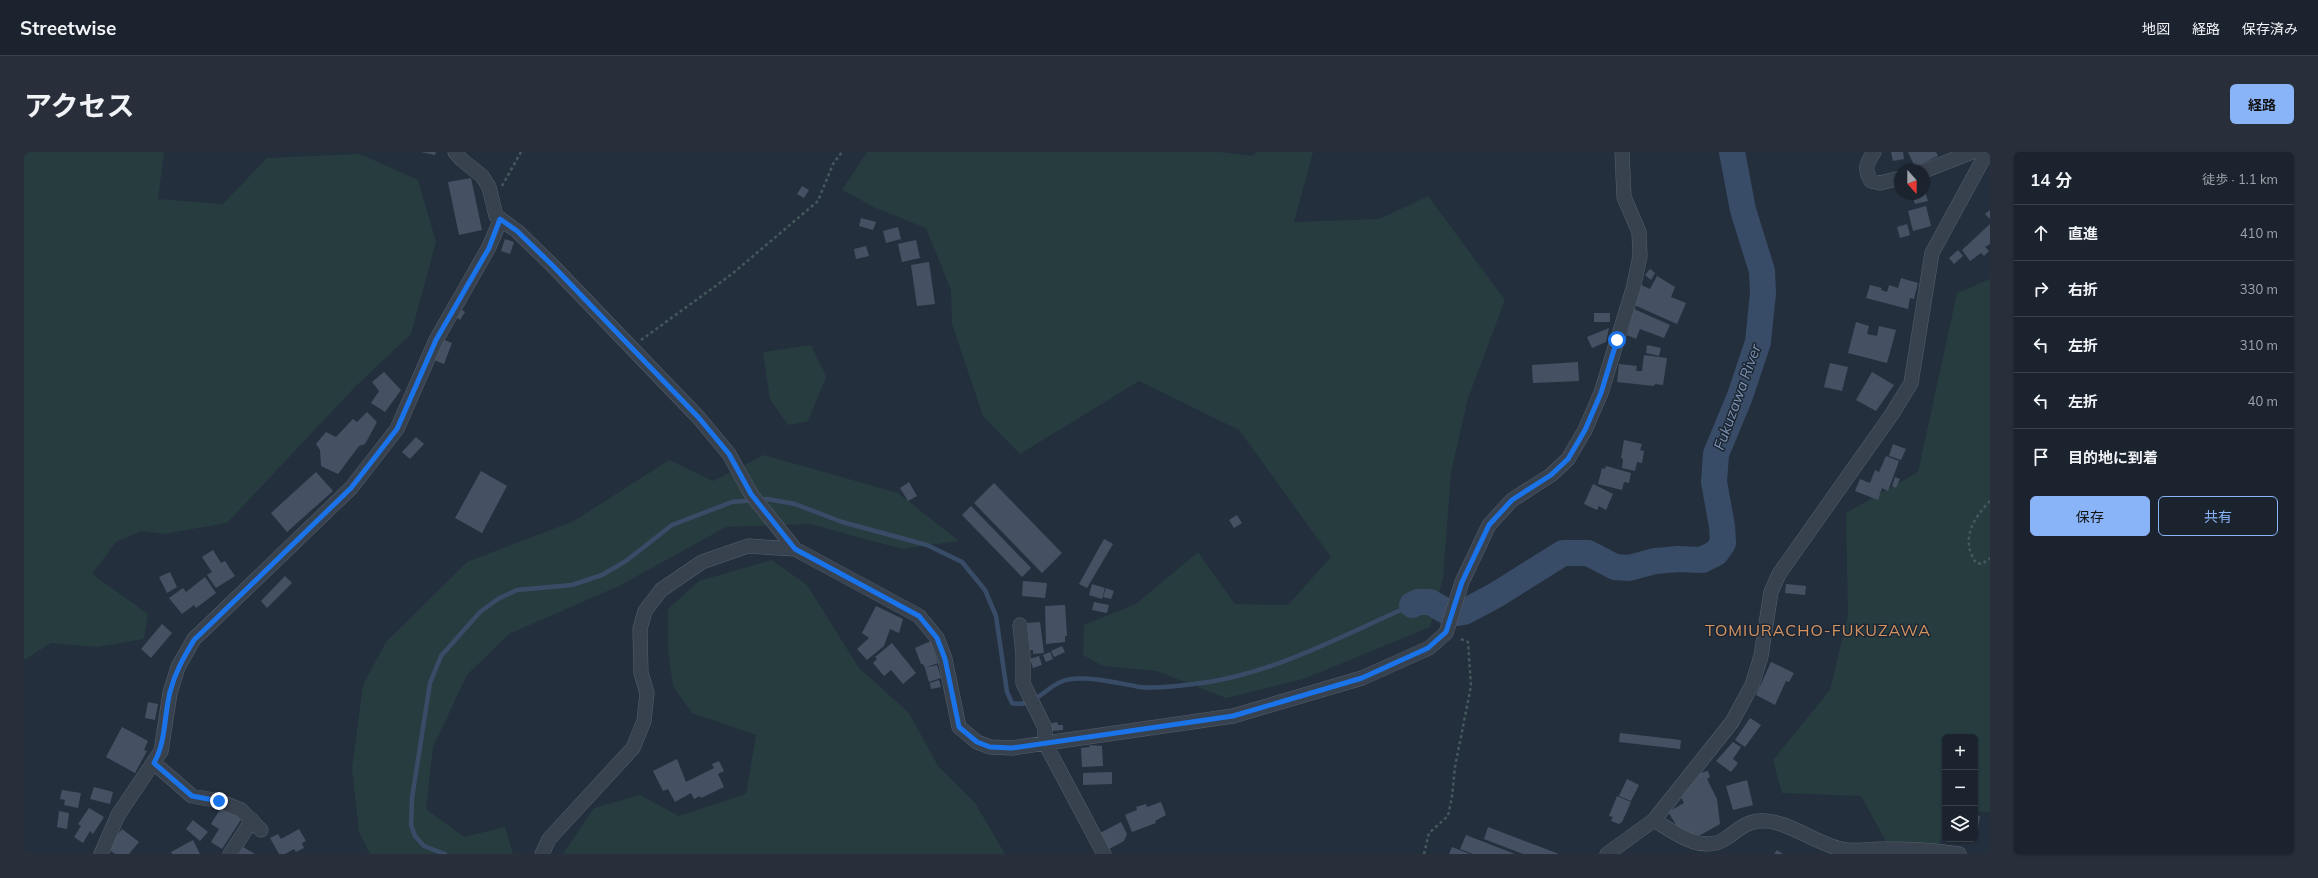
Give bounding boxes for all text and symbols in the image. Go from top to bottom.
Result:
text: Streetwise [20,16,116,40]
text: 地図 [2142,20,2170,38]
text: 経路 [2192,20,2220,38]
text: 保存済み [2242,20,2298,38]
button: 経路 [2230,84,2294,124]
text: アクセス [24,88,135,123]
north arrow [1894,164,1930,200]
text: 14 分 [2030,169,2072,190]
text: 徒歩 · 1.1 km [2202,171,2278,187]
icon: ahead [2030,222,2052,244]
text: 直進 [2068,224,2098,243]
text: 410 m [2240,225,2278,241]
icon: right [2030,278,2052,300]
text: 右折 [2068,280,2098,299]
text: 330 m [2240,281,2278,297]
route start [1608,331,1626,349]
icon: left [2030,334,2052,356]
text: 左折 [2068,336,2098,355]
text: 310 m [2240,337,2278,353]
water label: Fukuzawa River [1709,341,1765,452]
icon: left [2030,390,2052,412]
text: 左折 [2068,392,2098,411]
text: 40 m [2248,393,2278,409]
icon: arrive [2030,446,2052,468]
text: 目的地に到着 [2068,448,2158,467]
button: 保存 [2030,496,2150,536]
button: 共有 [2158,496,2278,536]
district label: TOMIURACHO-FUKUZAWA [1705,620,1931,640]
map controls [1942,734,1978,842]
button: + [1942,734,1978,770]
button: − [1942,770,1978,806]
route end [210,792,228,810]
button: layers [1942,806,1978,842]

